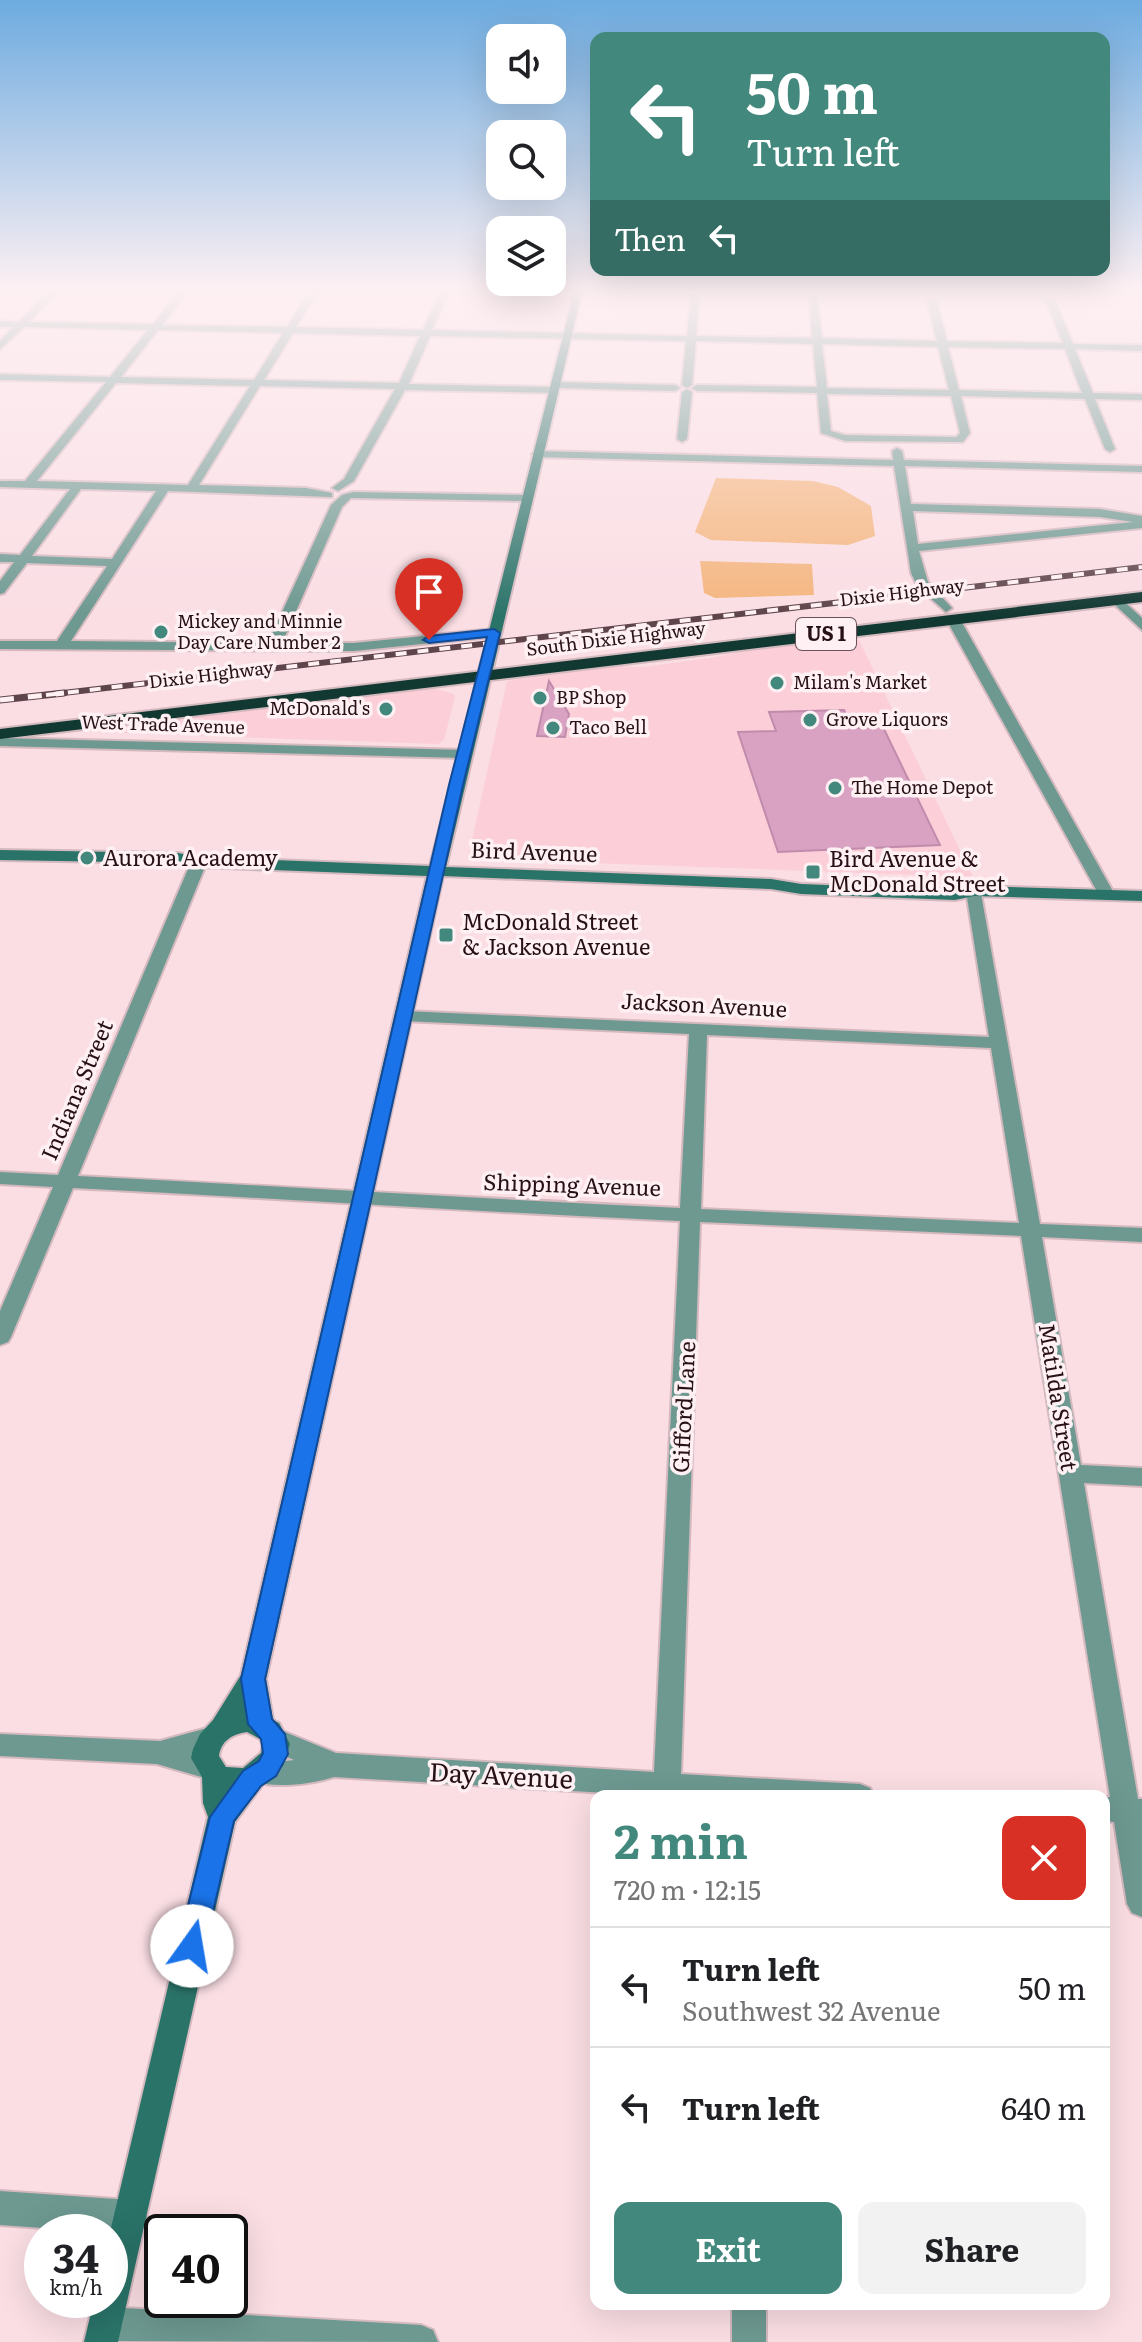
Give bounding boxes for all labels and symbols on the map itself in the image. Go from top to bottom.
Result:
pin [395,558,463,640]
street label: Dixie Highway [838,570,966,613]
place label: Mickey and Minnie Day Care Number 2 [177,607,342,655]
street label: South Dixie Highway [525,613,708,662]
road number: US 1 [796,618,856,650]
marker: Mickey and Minnie Day Care Number 2 [152,623,170,641]
street label: Dixie Highway [147,652,275,695]
place label: Milam's Market [793,668,928,695]
marker: Milam's Market [768,674,786,692]
place label: BP Shop [556,683,626,710]
marker: BP Shop [531,689,549,707]
place label: McDonald's [269,694,370,721]
marker: McDonald's [377,700,395,718]
place label: Grove Liquors [826,705,948,732]
street label: West Trade Avenue [81,707,245,740]
marker: Grove Liquors [801,711,819,729]
place label: Taco Bell [569,713,647,740]
marker: Taco Bell [544,719,562,737]
place label: The Home Depot [851,773,994,800]
marker: The Home Depot [826,779,844,797]
street label: Bird Avenue [470,832,598,869]
place label: Aurora Academy [103,840,278,873]
place label: Bird Avenue & McDonald Street [829,841,1006,899]
marker: Aurora Academy [78,849,96,867]
marker: Bird Avenue & McDonald Street [804,863,822,881]
place label: McDonald Street & Jackson Avenue [462,904,650,962]
marker: McDonald Street & Jackson Avenue [437,926,455,944]
street label: Jackson Avenue [620,983,788,1024]
street label: Indiana Street [31,1014,120,1165]
street label: Shipping Avenue [483,1164,661,1203]
street label: Matilda Street [1032,1321,1087,1473]
street label: Gifford Lane [663,1340,702,1474]
street label: Day Avenue [428,1750,574,1797]
position arrow [150,1904,234,1988]
speed limit sign: 40 [144,2214,248,2318]

